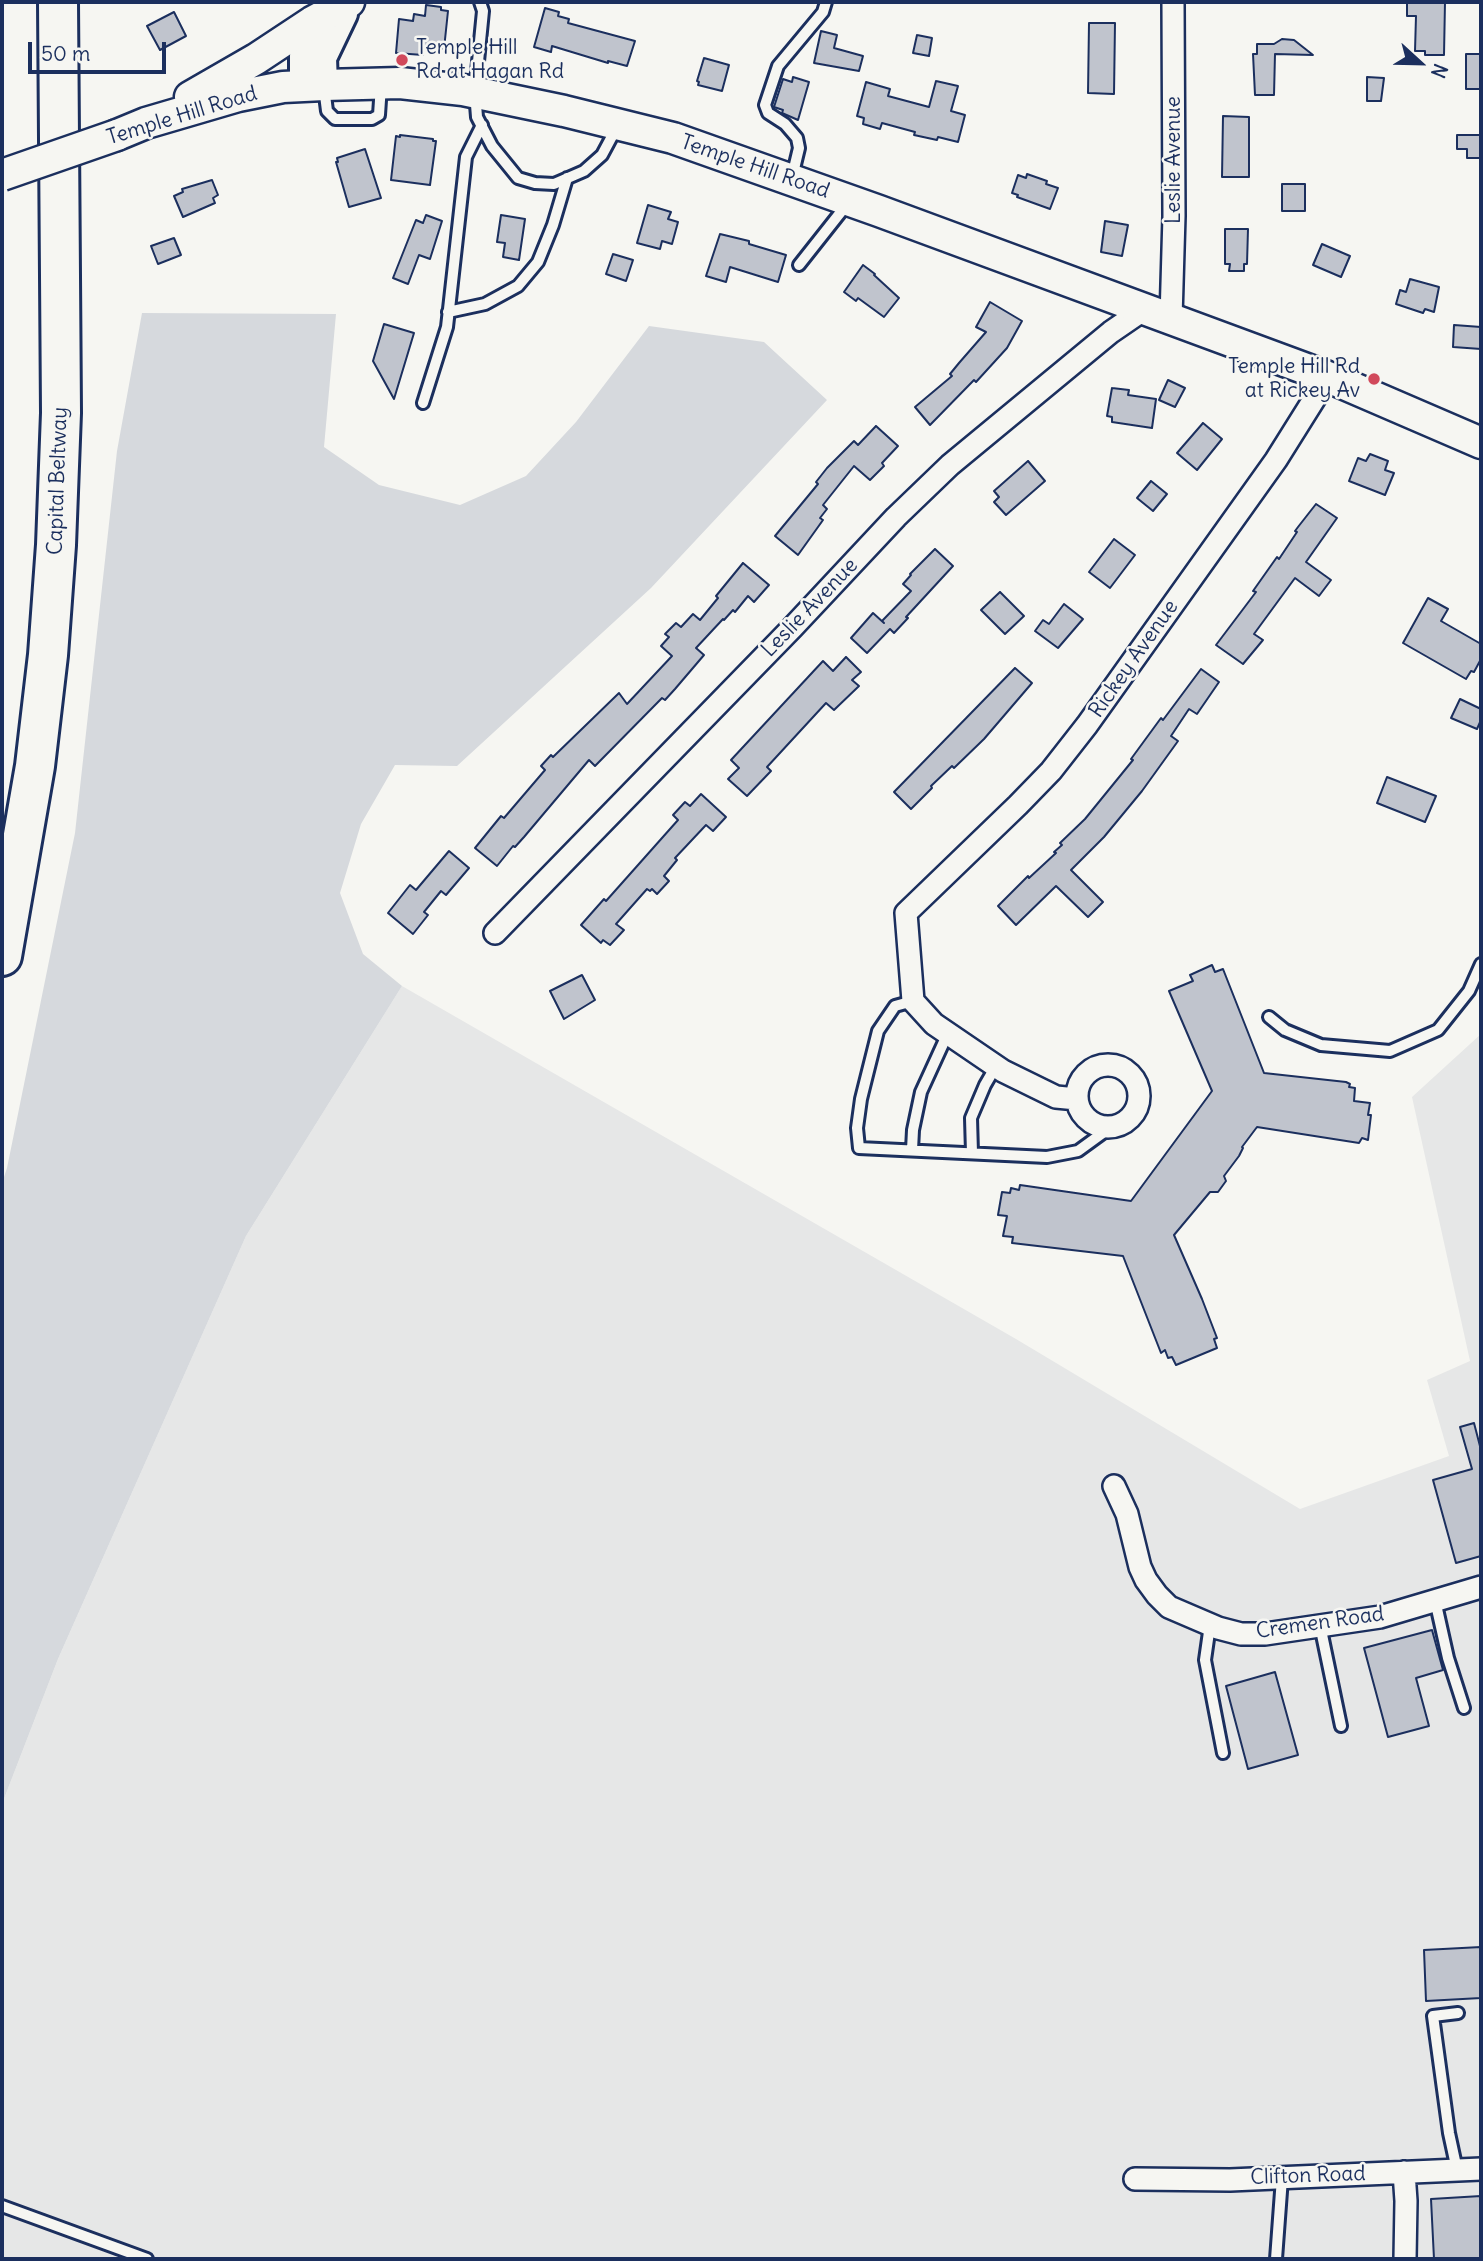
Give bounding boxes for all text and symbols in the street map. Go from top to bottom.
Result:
scale bar [32,28,170,72]
north arrow [1385,28,1455,98]
place label: Temple Hill Rd at Hagan Rd [416,35,564,85]
text: 50 m [41,40,90,67]
marker: Temple Hill Rd at Hagan Rd [394,52,410,68]
text: N [1426,60,1453,81]
street label: Temple Hill Road [104,81,260,151]
street label: Leslie Avenue [1161,96,1187,224]
street label: Temple Hill Road [677,130,833,204]
place label: Temple Hill Rd at Rickey Av [1228,354,1360,404]
marker: Temple Hill Rd at Rickey Av [1366,371,1382,387]
street label: Capital Beltway [43,406,73,556]
street label: Leslie Avenue [757,553,863,663]
street label: Rickey Avenue [1084,595,1184,723]
street label: Cremen Road [1254,1602,1386,1644]
street label: Clifton Road [1250,2161,1366,2191]

